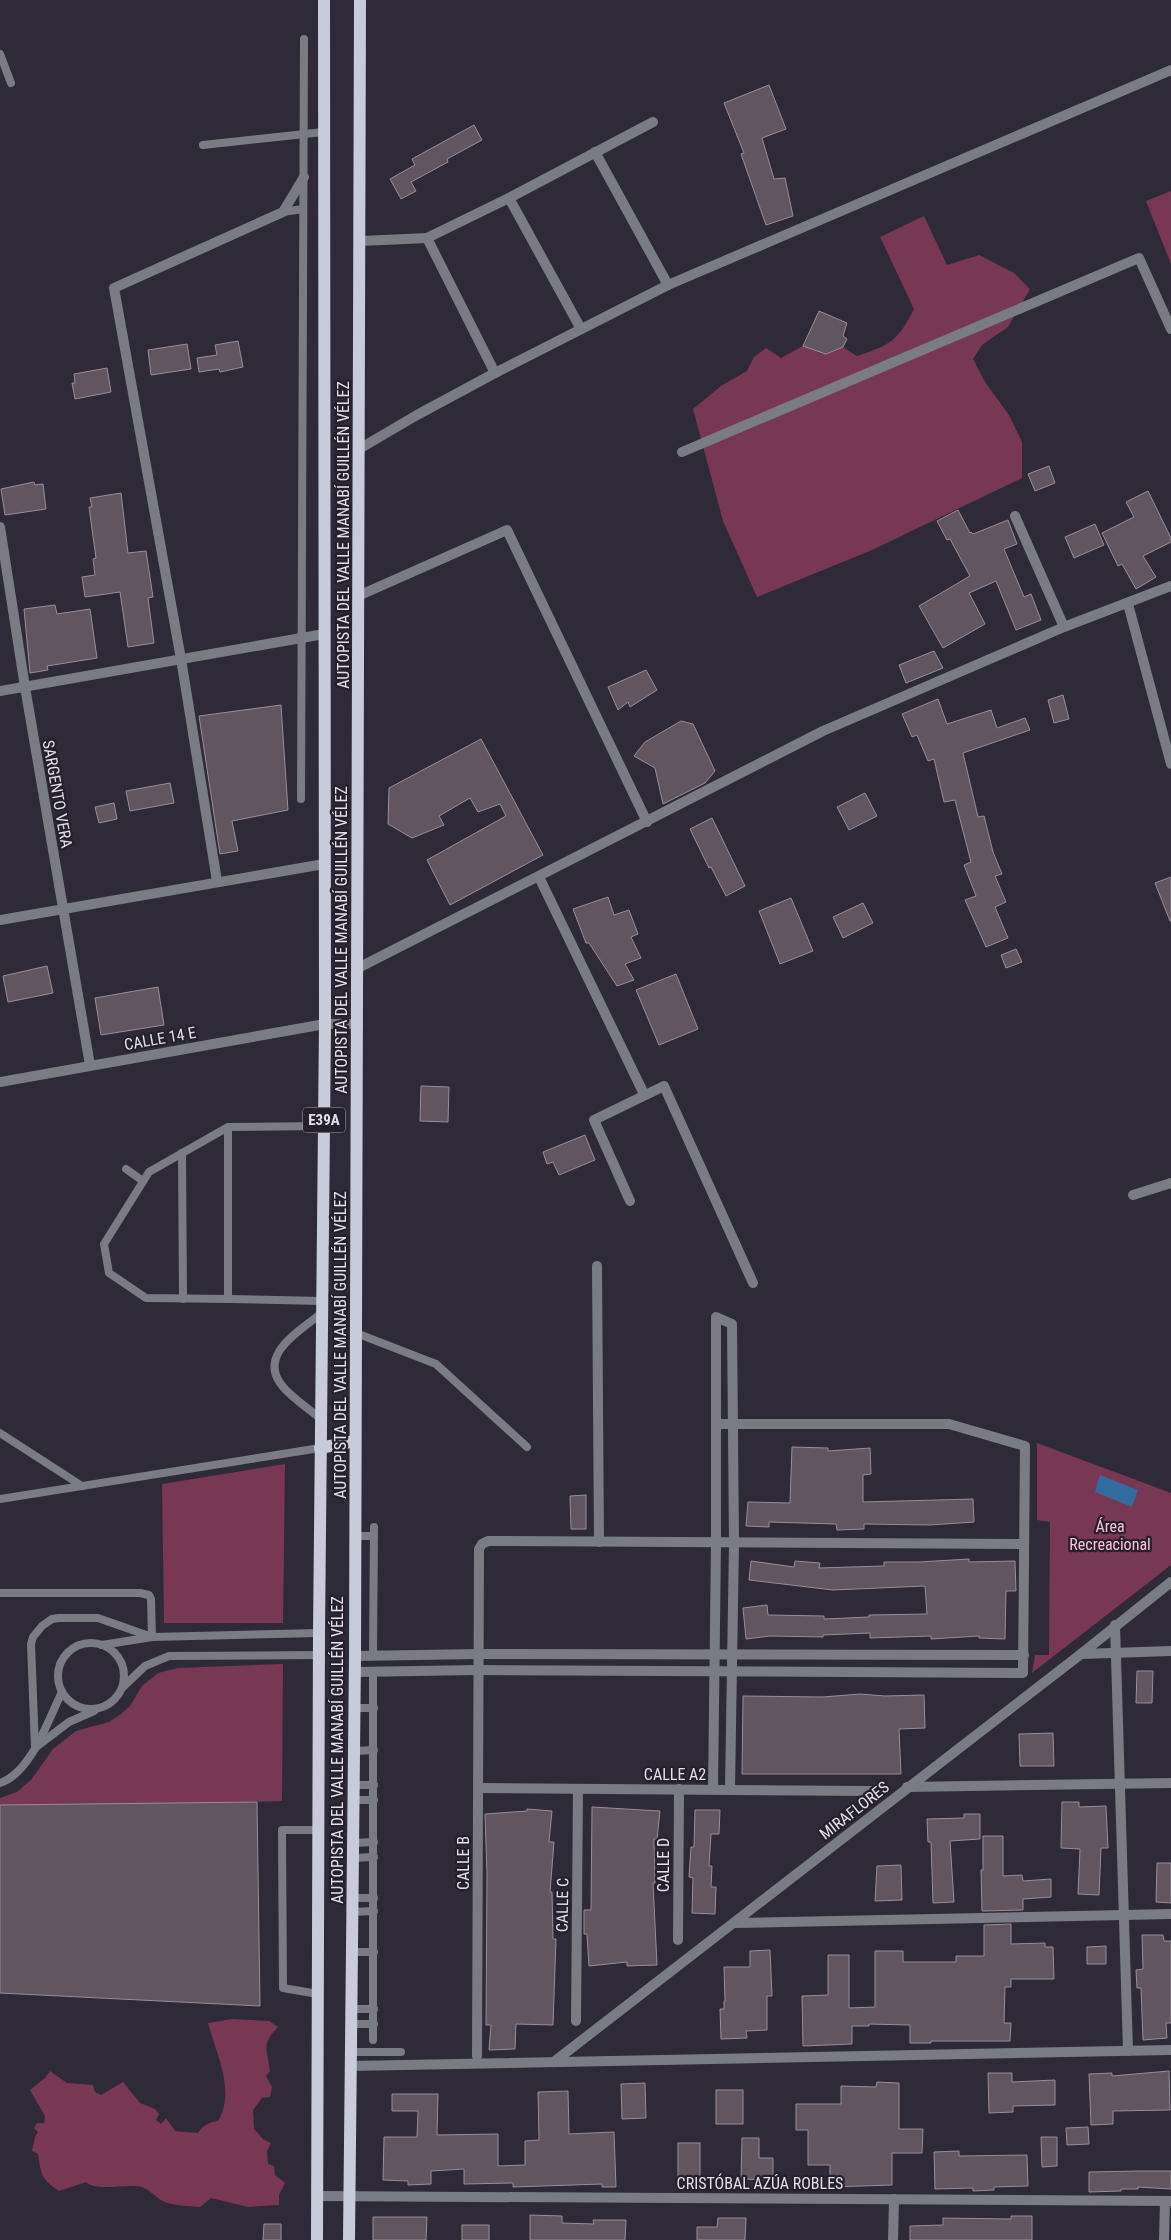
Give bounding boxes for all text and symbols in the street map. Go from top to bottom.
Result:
street label: AUTOPISTA DEL VALLE MANABÍ GUILLÉN VÉLEZ [334,381,353,689]
street label: SARGENTO VERA [39,739,76,849]
street label: AUTOPISTA DEL VALLE MANABÍ GUILLÉN VÉLEZ [332,786,351,1094]
street label: CALLE 14 E [123,1023,198,1054]
road number: E39A [303,1108,345,1132]
street label: AUTOPISTA DEL VALLE MANABÍ GUILLÉN VÉLEZ [331,1191,350,1499]
park label: Área Recreacional [1069,1517,1151,1554]
street label: AUTOPISTA DEL VALLE MANABÍ GUILLÉN VÉLEZ [328,1596,347,1904]
street label: CALLE A2 [644,1765,706,1784]
street label: MIRAFLORES [816,1777,893,1843]
street label: CALLE B [454,1836,473,1890]
street label: CALLE D [654,1838,673,1892]
street label: CALLE C [553,1878,572,1932]
street label: CRISTÓBAL AZÚA ROBLES [677,2173,843,2193]

